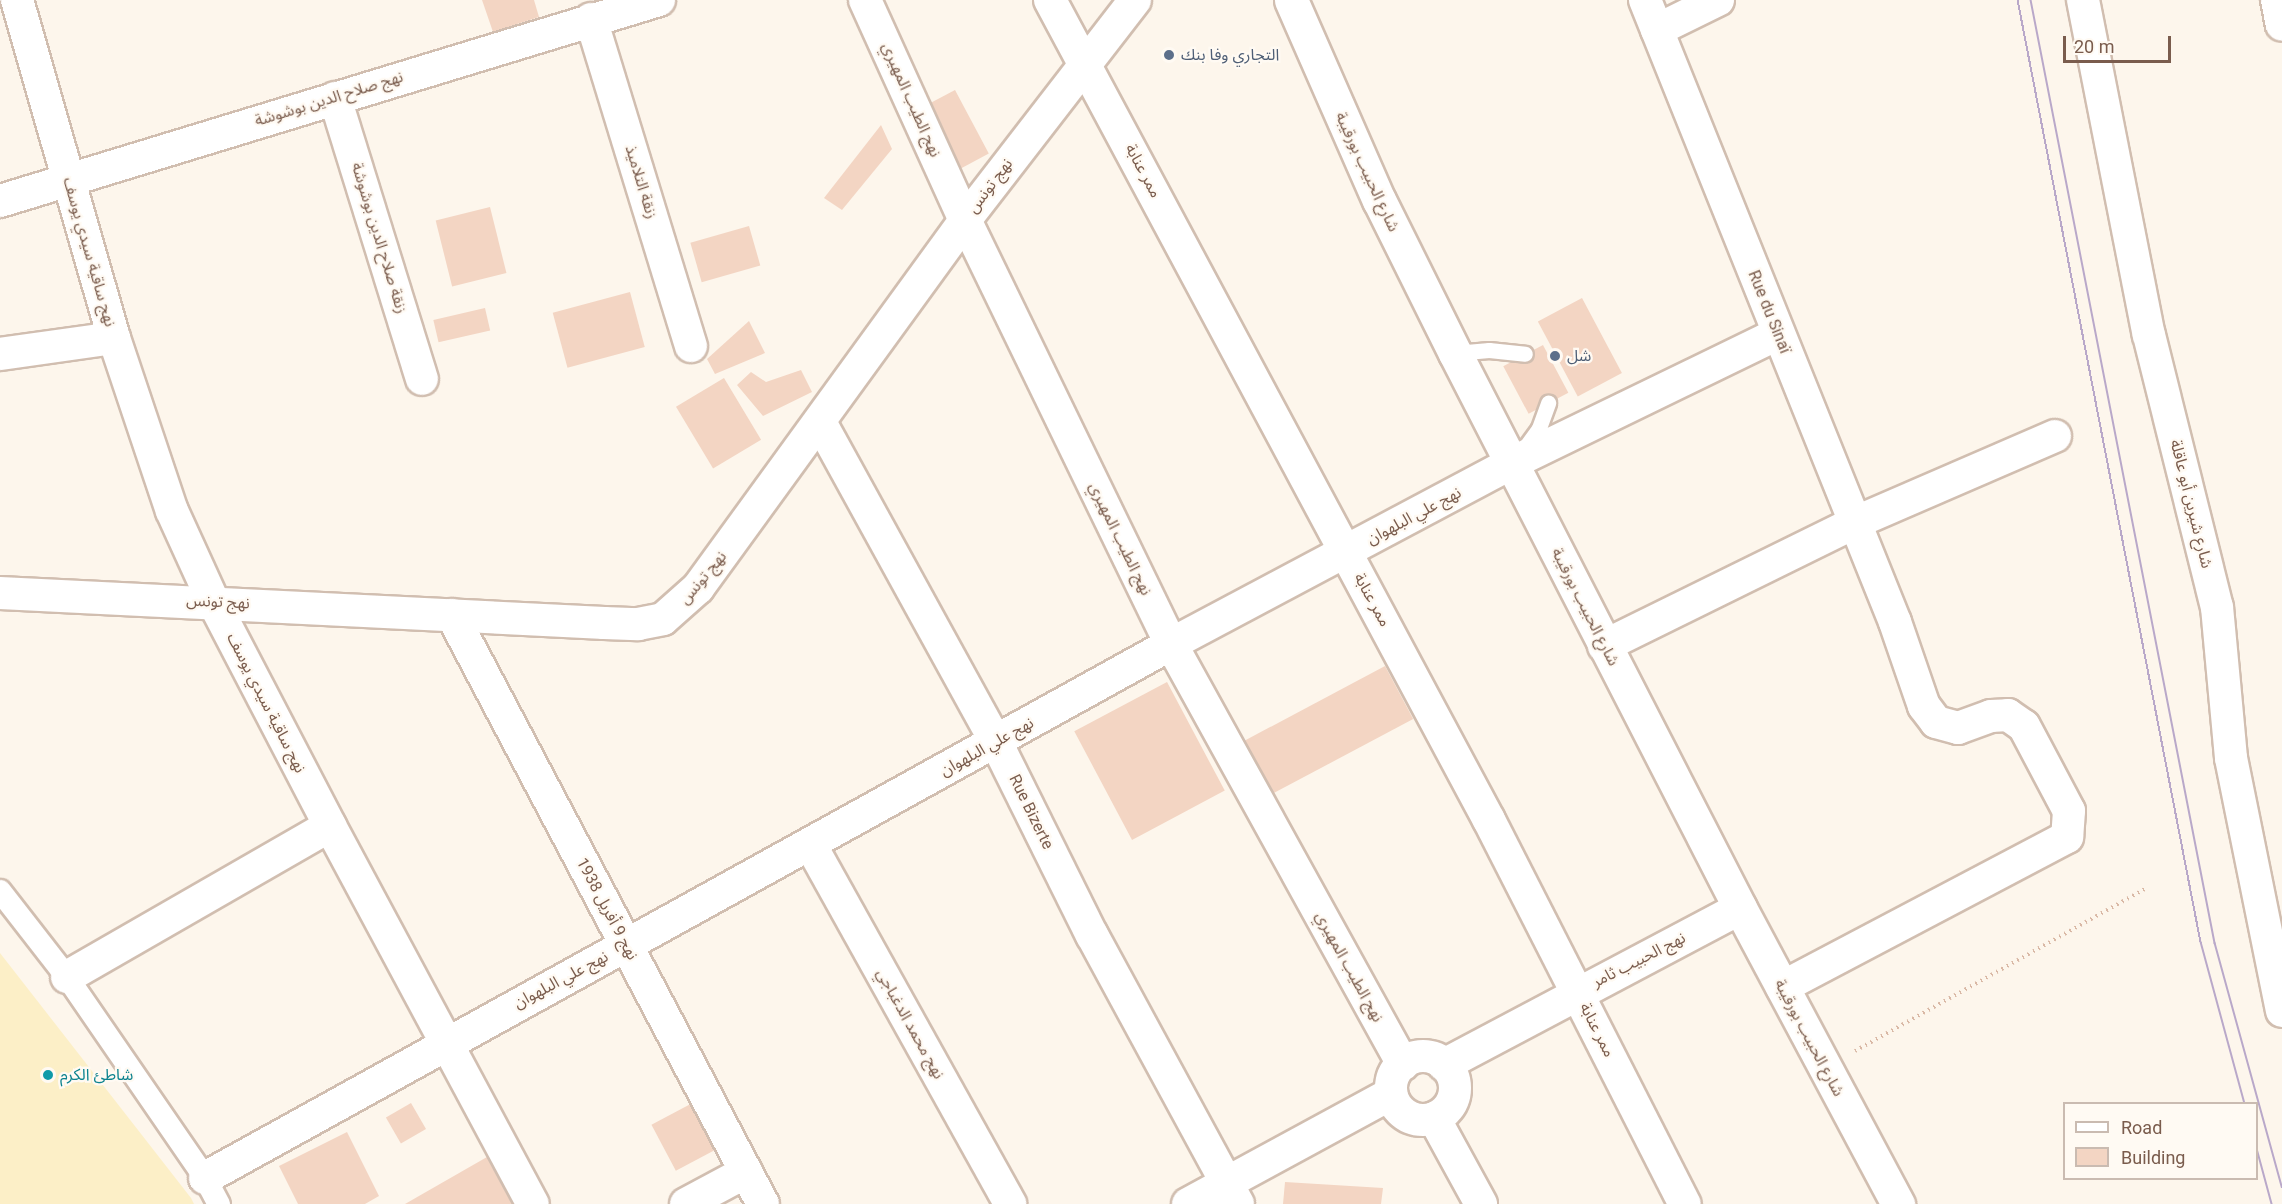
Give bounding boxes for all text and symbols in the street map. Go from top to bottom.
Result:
scale bar [2066,24,2174,62]
text: 20 m [2074,36,2114,57]
street label: نهج الطيب المهيري [877,40,945,160]
place label: التجاري وفا بنك [1181,45,1279,65]
marker: التجاري وفا بنك [1162,48,1176,62]
street label: نهج صلاح الدين بوشوشة [252,67,406,131]
street label: شارع الحبيب بورقيبة [1331,109,1403,235]
street label: ممر عنابة [1121,141,1165,201]
street label: زنقة التلاميذ [621,143,661,221]
street label: نهج تونس [963,155,1017,217]
street label: زنقة صلاح الدين بوشوشة [347,160,411,316]
street label: نهج ساقية سيدي يوسف [58,175,120,329]
street label: Rue du Sinaï [1744,268,1794,356]
place label: شل [1567,346,1591,366]
marker: شل [1548,349,1562,363]
street label: شارع شيرين أبو عاقلة [2166,438,2216,570]
street label: نهج الطيب المهيري [1084,479,1156,599]
street label: نهج علي البلهوان [1364,483,1464,549]
street label: شارع الحبيب بورقيبة [1547,545,1623,669]
street label: نهج تونس [675,547,731,609]
street label: ممر عنابة [1349,570,1395,630]
street label: نهج تونس [186,591,250,613]
street label: نهج ساقية سيدي يوسف [222,630,310,776]
street label: نهج علي البلهوان [937,713,1037,781]
street label: Rue Bizerte [1005,771,1057,853]
street label: نهج 9 أفريل 1938 [572,855,642,963]
street label: نهج الطيب المهيري [1311,908,1387,1026]
street label: نهج الحبيب ثامر [1589,928,1689,992]
street label: نهج علي البلهوان [511,947,611,1013]
street label: نهج محمد الدغباجي [872,966,948,1082]
street label: شارع الحبيب بورقيبة [1770,976,1848,1100]
street label: ممر عنابة [1575,1000,1619,1060]
place label: شاطئ الکرم [60,1065,133,1085]
marker: شاطئ الکرم [41,1068,55,1082]
legend [2063,1102,2258,1180]
text: Road [2121,1117,2162,1138]
text: Building [2121,1147,2185,1168]

